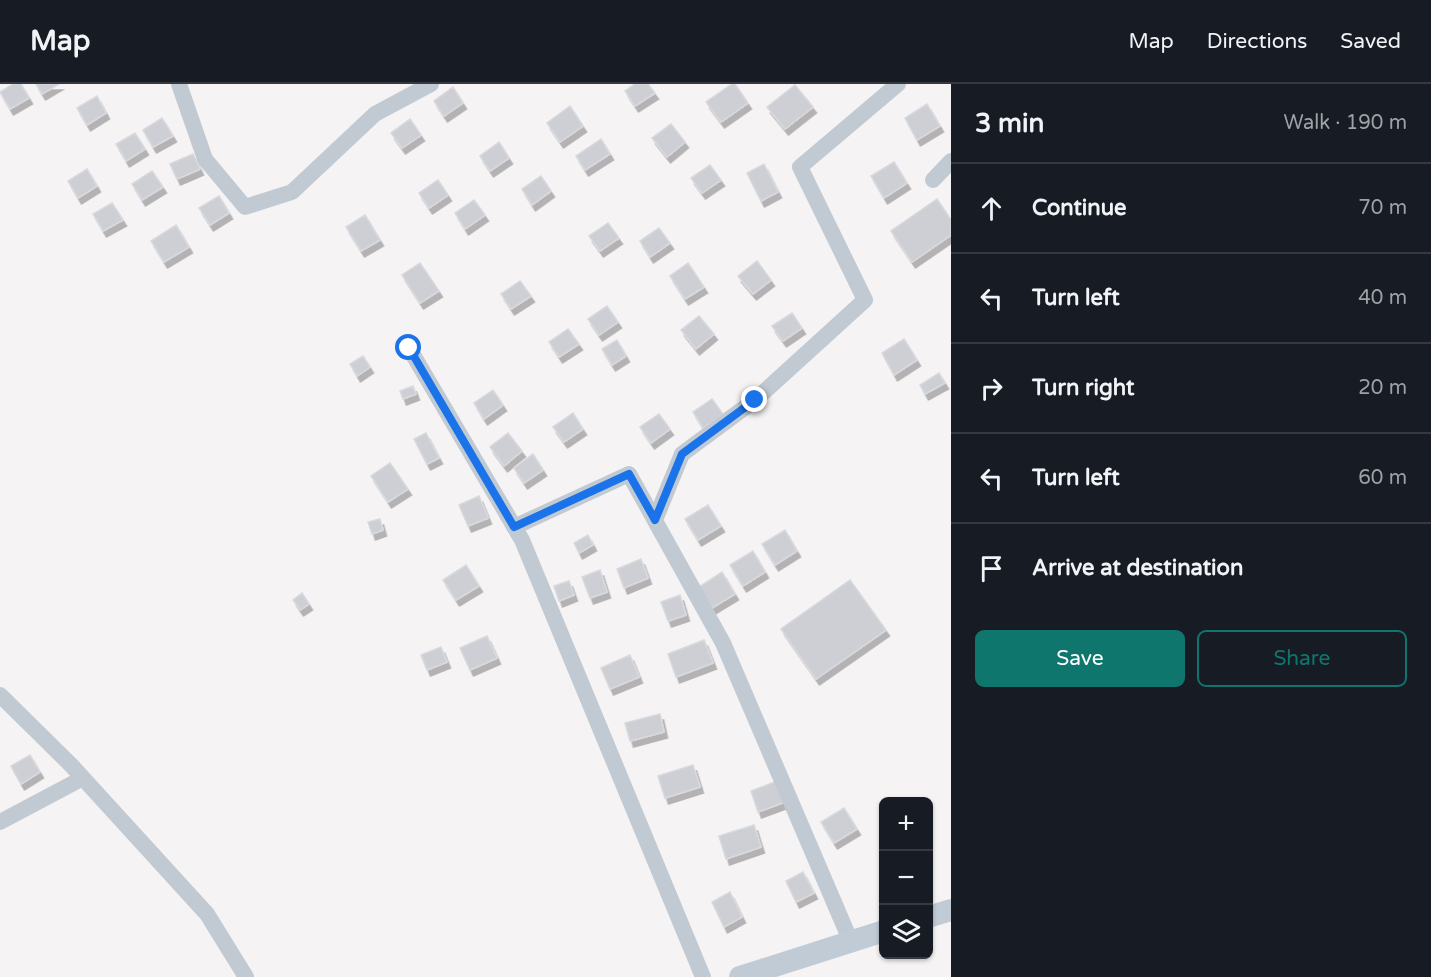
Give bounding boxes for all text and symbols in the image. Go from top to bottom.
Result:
text: Map [30,24,90,58]
text: Map [1128,29,1174,54]
text: Directions [1207,29,1307,54]
text: Saved [1340,29,1401,54]
text: 3 min [975,108,1044,139]
text: Walk · 190 m [1284,111,1407,135]
icon: ahead [975,192,1008,225]
text: Continue [1032,195,1127,221]
text: 70 m [1358,196,1407,220]
icon: left [975,282,1008,315]
text: Turn left [1032,285,1120,311]
text: 40 m [1358,286,1407,310]
route start [395,334,421,360]
icon: right [975,372,1008,405]
text: Turn right [1032,375,1134,401]
text: 20 m [1358,376,1407,400]
route end [741,386,767,412]
icon: left [975,462,1008,495]
text: Turn left [1032,465,1120,491]
text: 60 m [1358,466,1407,490]
icon: arrive [975,552,1008,585]
text: Arrive at destination [1032,555,1243,581]
button: Save [975,630,1185,687]
button: Share [1197,630,1407,687]
map controls [879,797,933,959]
button: + [879,797,933,851]
button: − [879,851,933,905]
button: layers [879,905,933,959]

